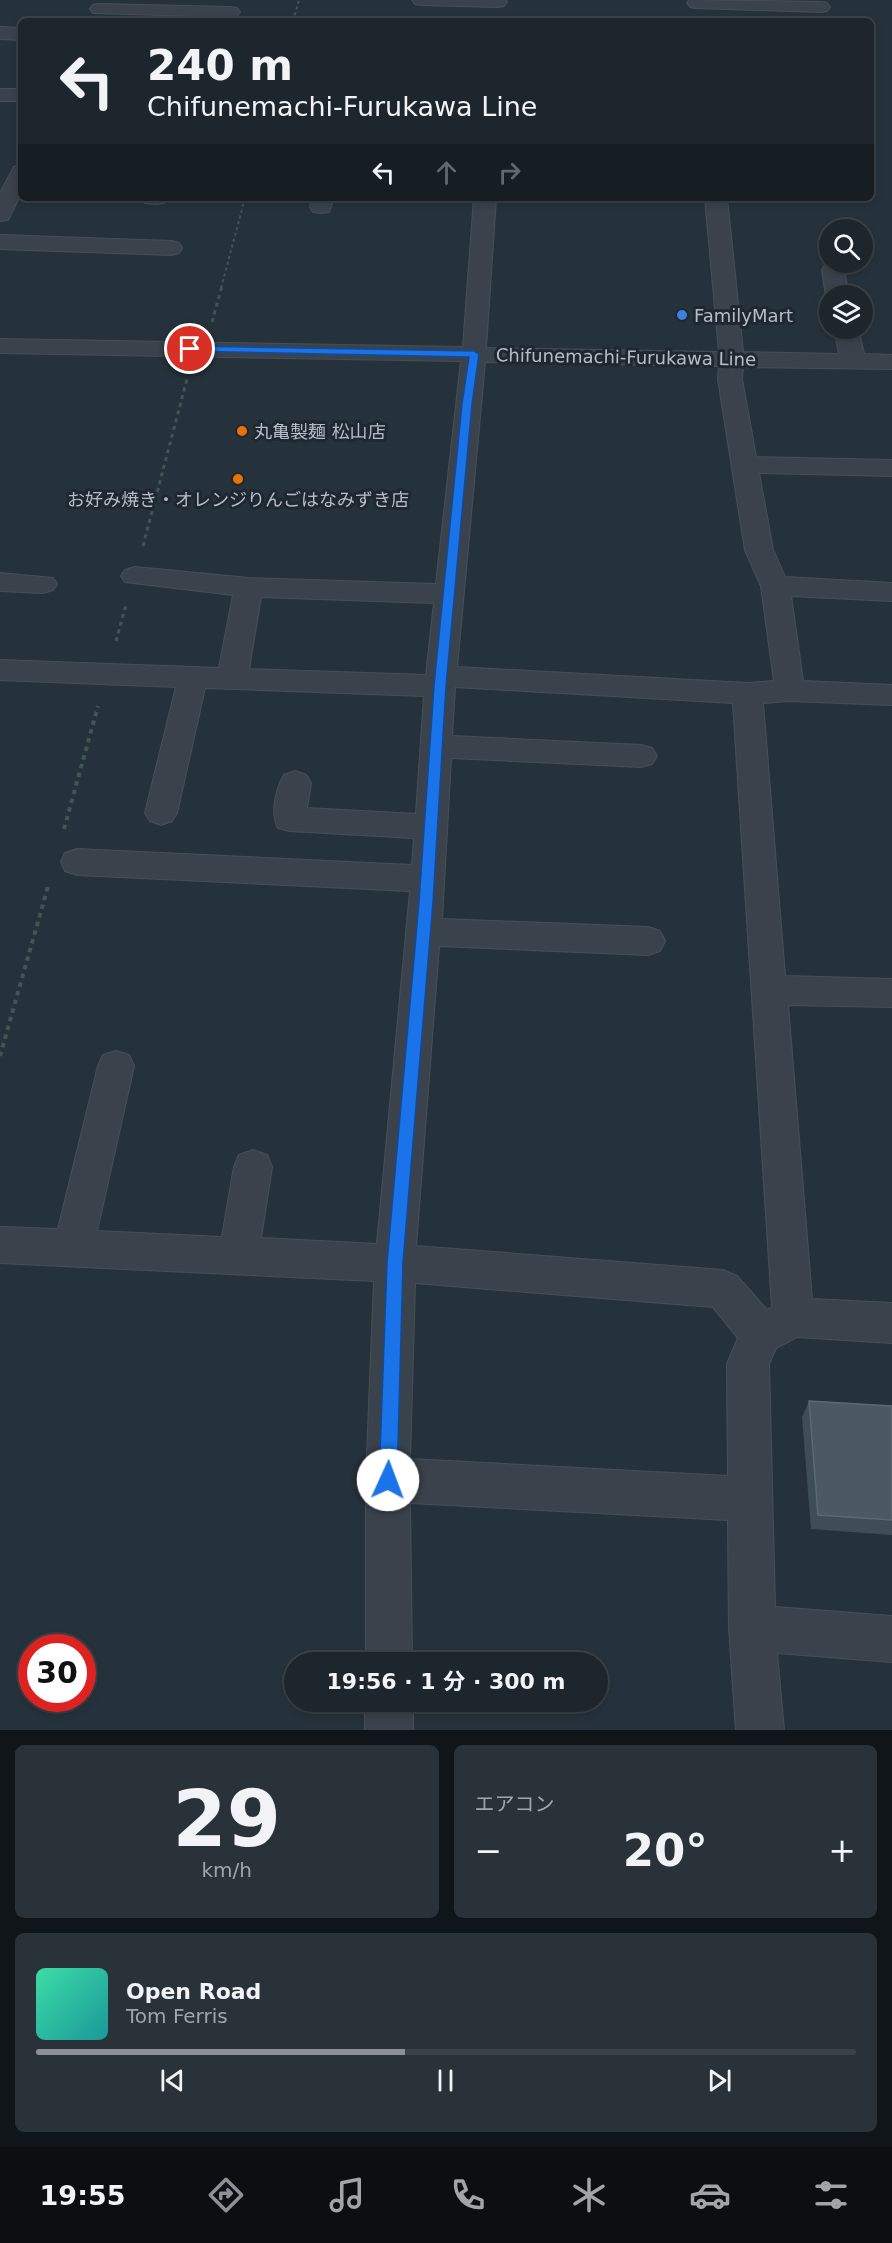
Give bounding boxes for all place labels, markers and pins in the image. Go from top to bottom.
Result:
place label: FamilyMart [694,305,793,326]
marker: FamilyMart [675,308,689,322]
pin [164,323,215,374]
place label: 丸亀製麺 松山店 [254,421,386,442]
marker: 丸亀製麺 松山店 [235,424,249,438]
marker: お好み焼き・オレンジりんごはなみずき店 [231,472,245,486]
place label: お好み焼き・オレンジりんごはなみずき店 [67,489,409,510]

